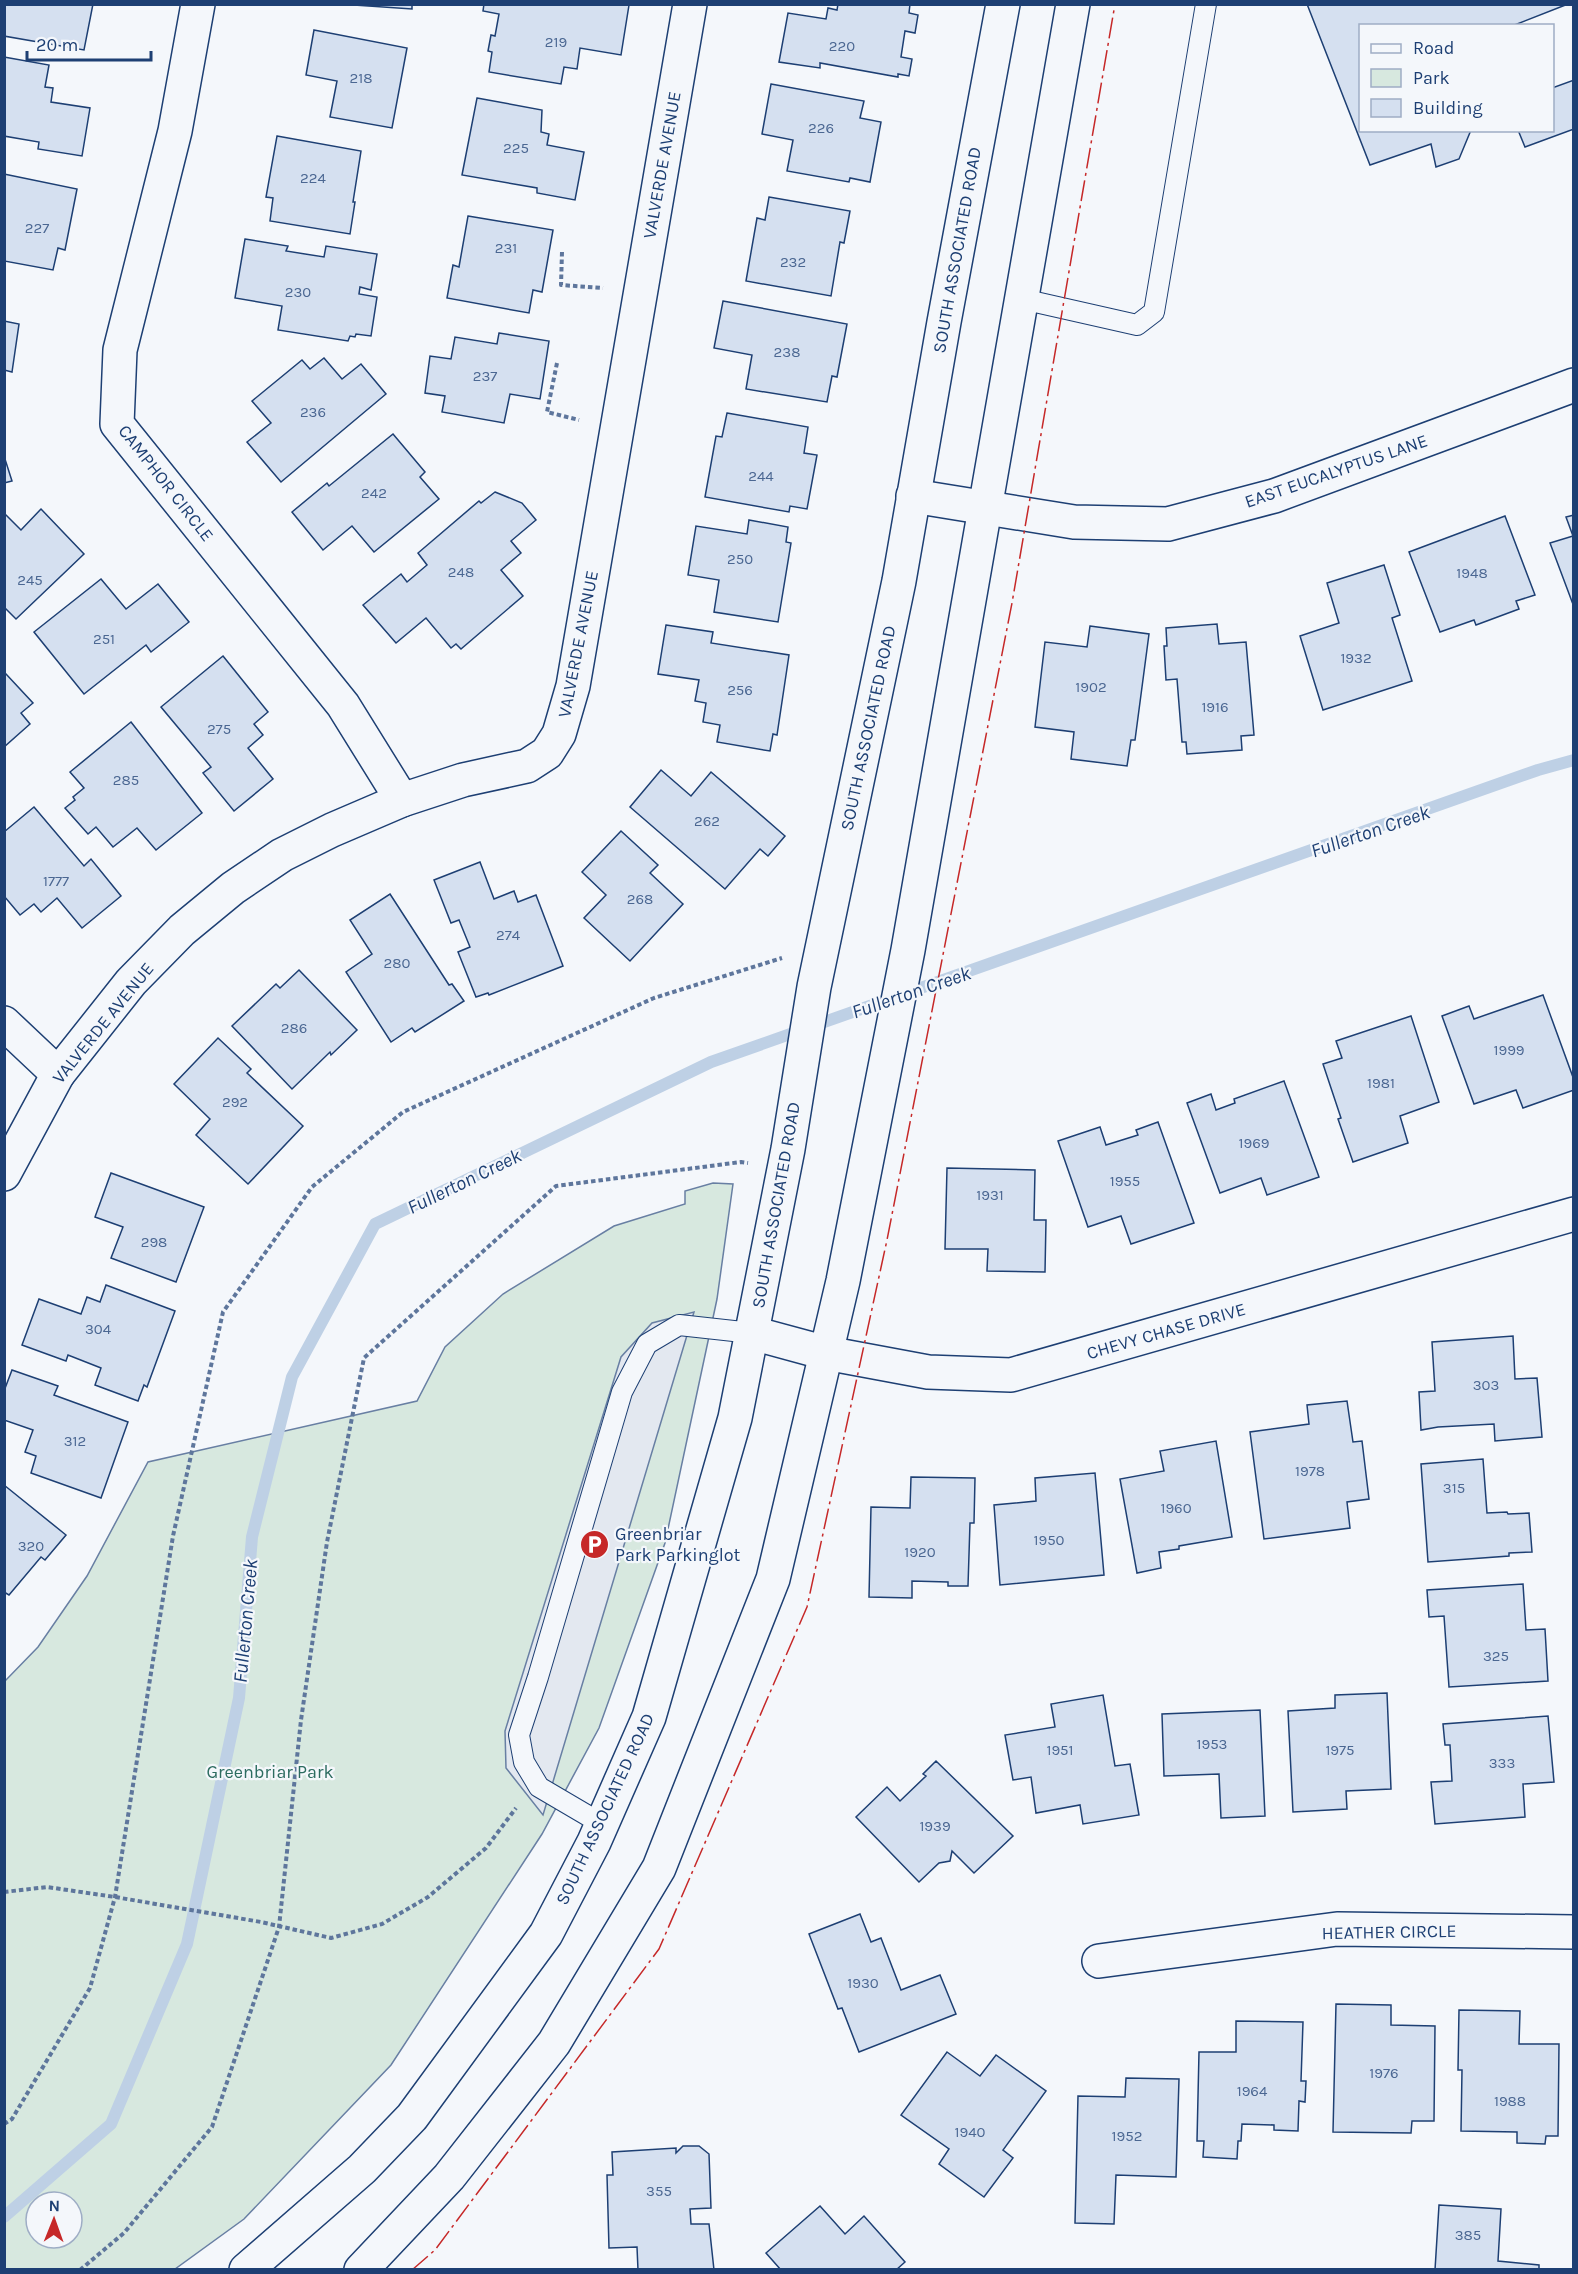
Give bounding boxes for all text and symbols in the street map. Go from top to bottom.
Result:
scale bar [27,24,152,62]
legend [1359,24,1554,132]
house number: 219 [545,33,567,51]
text: 20 m [36,34,78,56]
house number: 220 [829,37,855,55]
text: Road [1413,37,1454,59]
text: Park [1413,67,1450,89]
house number: 218 [350,69,372,87]
street label: VALVERDE AVENUE [638,90,686,240]
text: Building [1413,97,1483,119]
house number: 226 [808,119,834,137]
house number: 225 [503,139,529,157]
street label: SOUTH ASSOCIATED ROAD [928,145,986,355]
house number: 224 [300,169,327,187]
house number: 227 [25,219,49,237]
house number: 231 [495,239,517,257]
house number: 232 [780,253,806,271]
house number: 230 [285,283,311,301]
house number: 238 [774,343,800,361]
house number: 237 [473,367,497,385]
house number: 236 [300,403,326,421]
street label: CAMPHOR CIRCLE [114,420,218,546]
street label: EAST EUCALYPTUS LANE [1242,429,1430,513]
house number: 244 [748,467,774,485]
house number: 242 [361,484,387,502]
house number: 250 [727,550,753,568]
house number: 248 [448,563,474,581]
house number: 1948 [1456,564,1488,582]
street label: VALVERDE AVENUE [553,569,603,719]
house number: 245 [17,571,43,589]
street label: SOUTH ASSOCIATED ROAD [836,623,900,833]
house number: 251 [93,630,115,648]
house number: 1932 [1340,649,1372,667]
house number: 1902 [1075,678,1107,696]
house number: 256 [727,681,753,699]
house number: 1916 [1201,698,1229,716]
house number: 275 [207,720,231,738]
house number: 285 [113,771,139,789]
water label: Fullerton Creek [1308,800,1434,863]
house number: 262 [694,812,720,830]
house number: 1777 [43,872,69,890]
house number: 268 [627,890,653,908]
house number: 274 [496,926,521,944]
house number: 280 [384,954,411,972]
street label: VALVERDE AVENUE [47,958,159,1088]
water label: Fullerton Creek [849,961,975,1024]
house number: 286 [281,1019,307,1037]
house number: 1999 [1493,1041,1525,1059]
house number: 1981 [1367,1074,1395,1092]
house number: 292 [222,1093,248,1111]
street label: SOUTH ASSOCIATED ROAD [747,1100,805,1310]
house number: 1969 [1239,1134,1269,1152]
water label: Fullerton Creek [403,1143,526,1219]
house number: 1955 [1110,1172,1140,1190]
house number: 1931 [976,1186,1004,1204]
house number: 298 [141,1233,167,1251]
street label: CHEVY CHASE DRIVE [1084,1298,1248,1364]
house number: 304 [85,1320,112,1338]
house number: 303 [1473,1376,1499,1394]
house number: 312 [64,1432,86,1450]
house number: 1978 [1295,1462,1325,1480]
house number: 315 [1443,1479,1465,1497]
house number: 1960 [1160,1499,1192,1517]
place label: Greenbriar Park Parkinglot [615,1523,741,1566]
parking icon: Greenbriar Park Parkinglot [578,1528,610,1560]
house number: 1950 [1033,1531,1065,1549]
house number: 320 [18,1537,44,1555]
house number: 1920 [904,1543,936,1561]
water label: Fullerton Creek [229,1557,262,1684]
house number: 325 [1483,1647,1509,1665]
street label: SOUTH ASSOCIATED ROAD [551,1710,659,1908]
house number: 1953 [1197,1735,1227,1753]
house number: 1951 [1046,1741,1074,1759]
house number: 1975 [1325,1741,1355,1759]
house number: 333 [1489,1754,1515,1772]
park label: Greenbriar Park [206,1761,334,1783]
house number: 1939 [919,1817,951,1835]
street label: HEATHER CIRCLE [1321,1920,1457,1944]
house number: 1930 [847,1974,879,1992]
house number: 1976 [1369,2064,1399,2082]
house number: 1964 [1237,2082,1268,2100]
house number: 1988 [1494,2092,1526,2110]
house number: 1940 [955,2123,986,2141]
house number: 1952 [1112,2127,1142,2145]
house number: 355 [646,2182,672,2200]
north arrow [24,2190,84,2250]
text: N [48,2196,60,2215]
house number: 385 [1455,2226,1481,2244]

